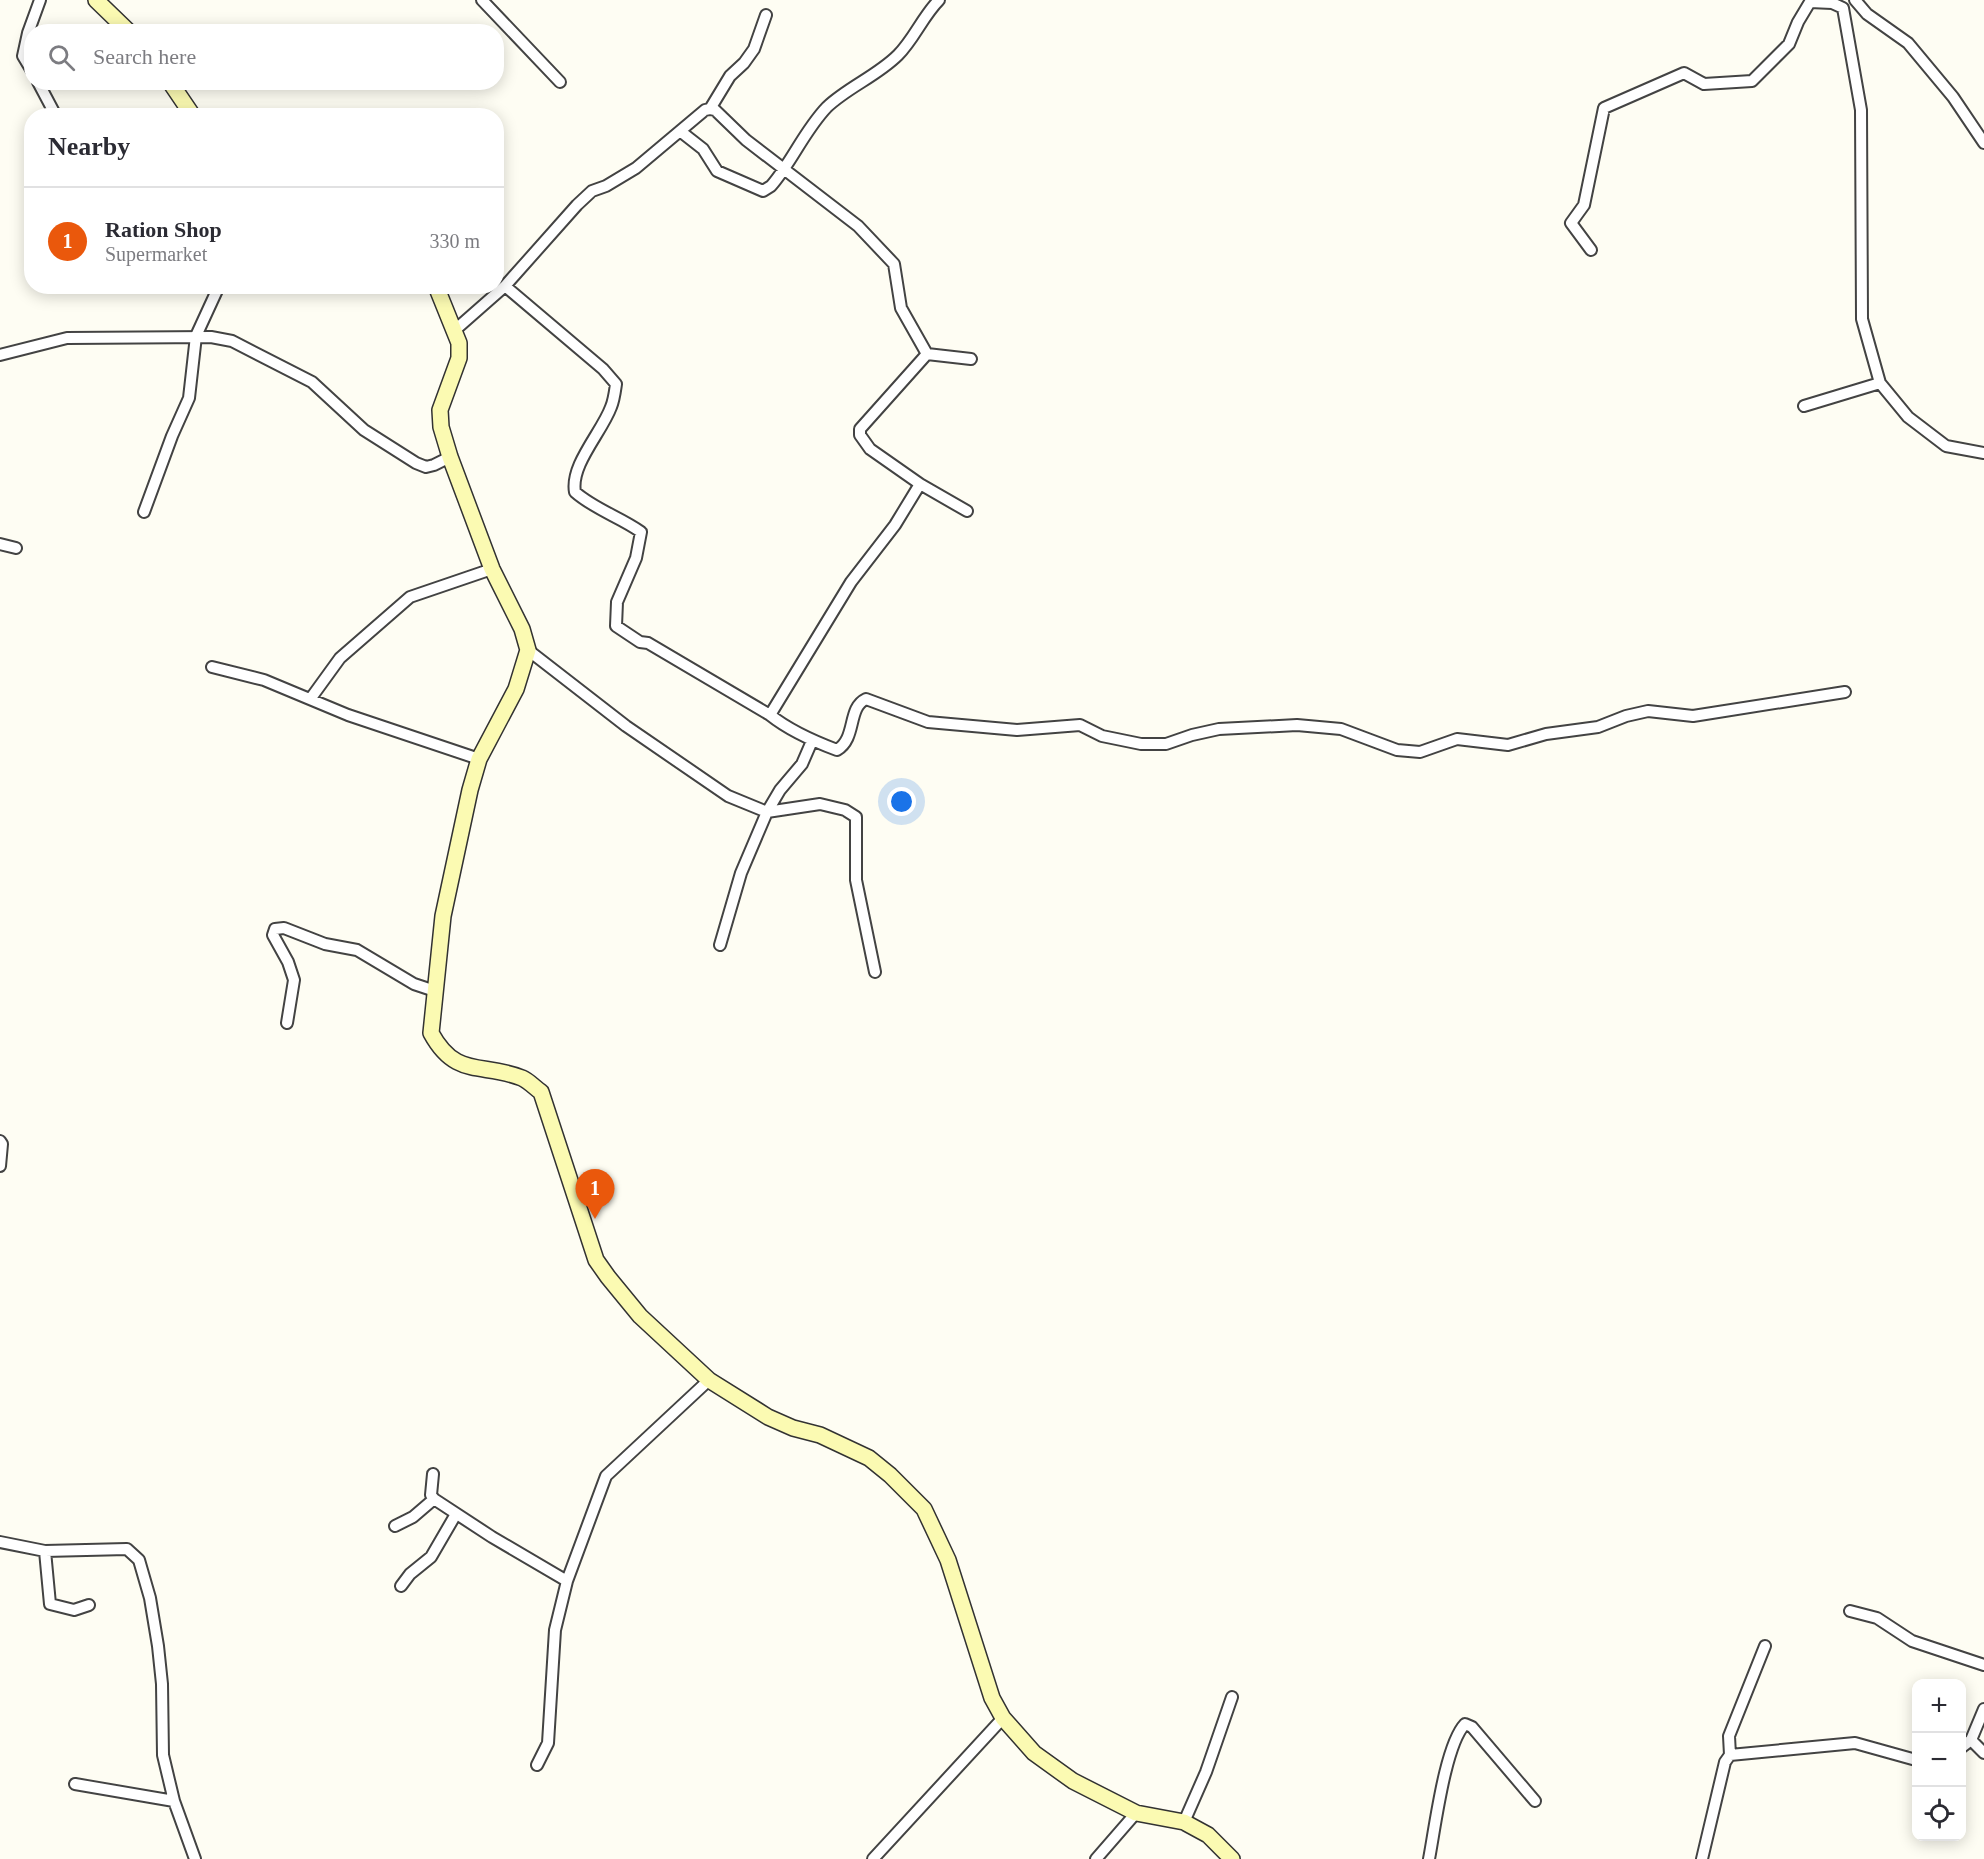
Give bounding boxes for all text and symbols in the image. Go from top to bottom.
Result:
search box [24,24,504,90]
icon: search [45,41,78,74]
text: Search here [93,44,196,69]
text: Nearby [48,132,130,161]
text: Ration Shop [105,217,222,242]
text: 1 [63,230,73,252]
text: 330 m [429,230,480,252]
text: Supermarket [105,243,207,265]
your location [887,787,916,816]
pin: 1 [576,1170,614,1219]
map controls [1912,1679,1966,1841]
button: + [1912,1679,1966,1733]
button: − [1912,1733,1966,1787]
button: locate [1912,1787,1966,1841]

